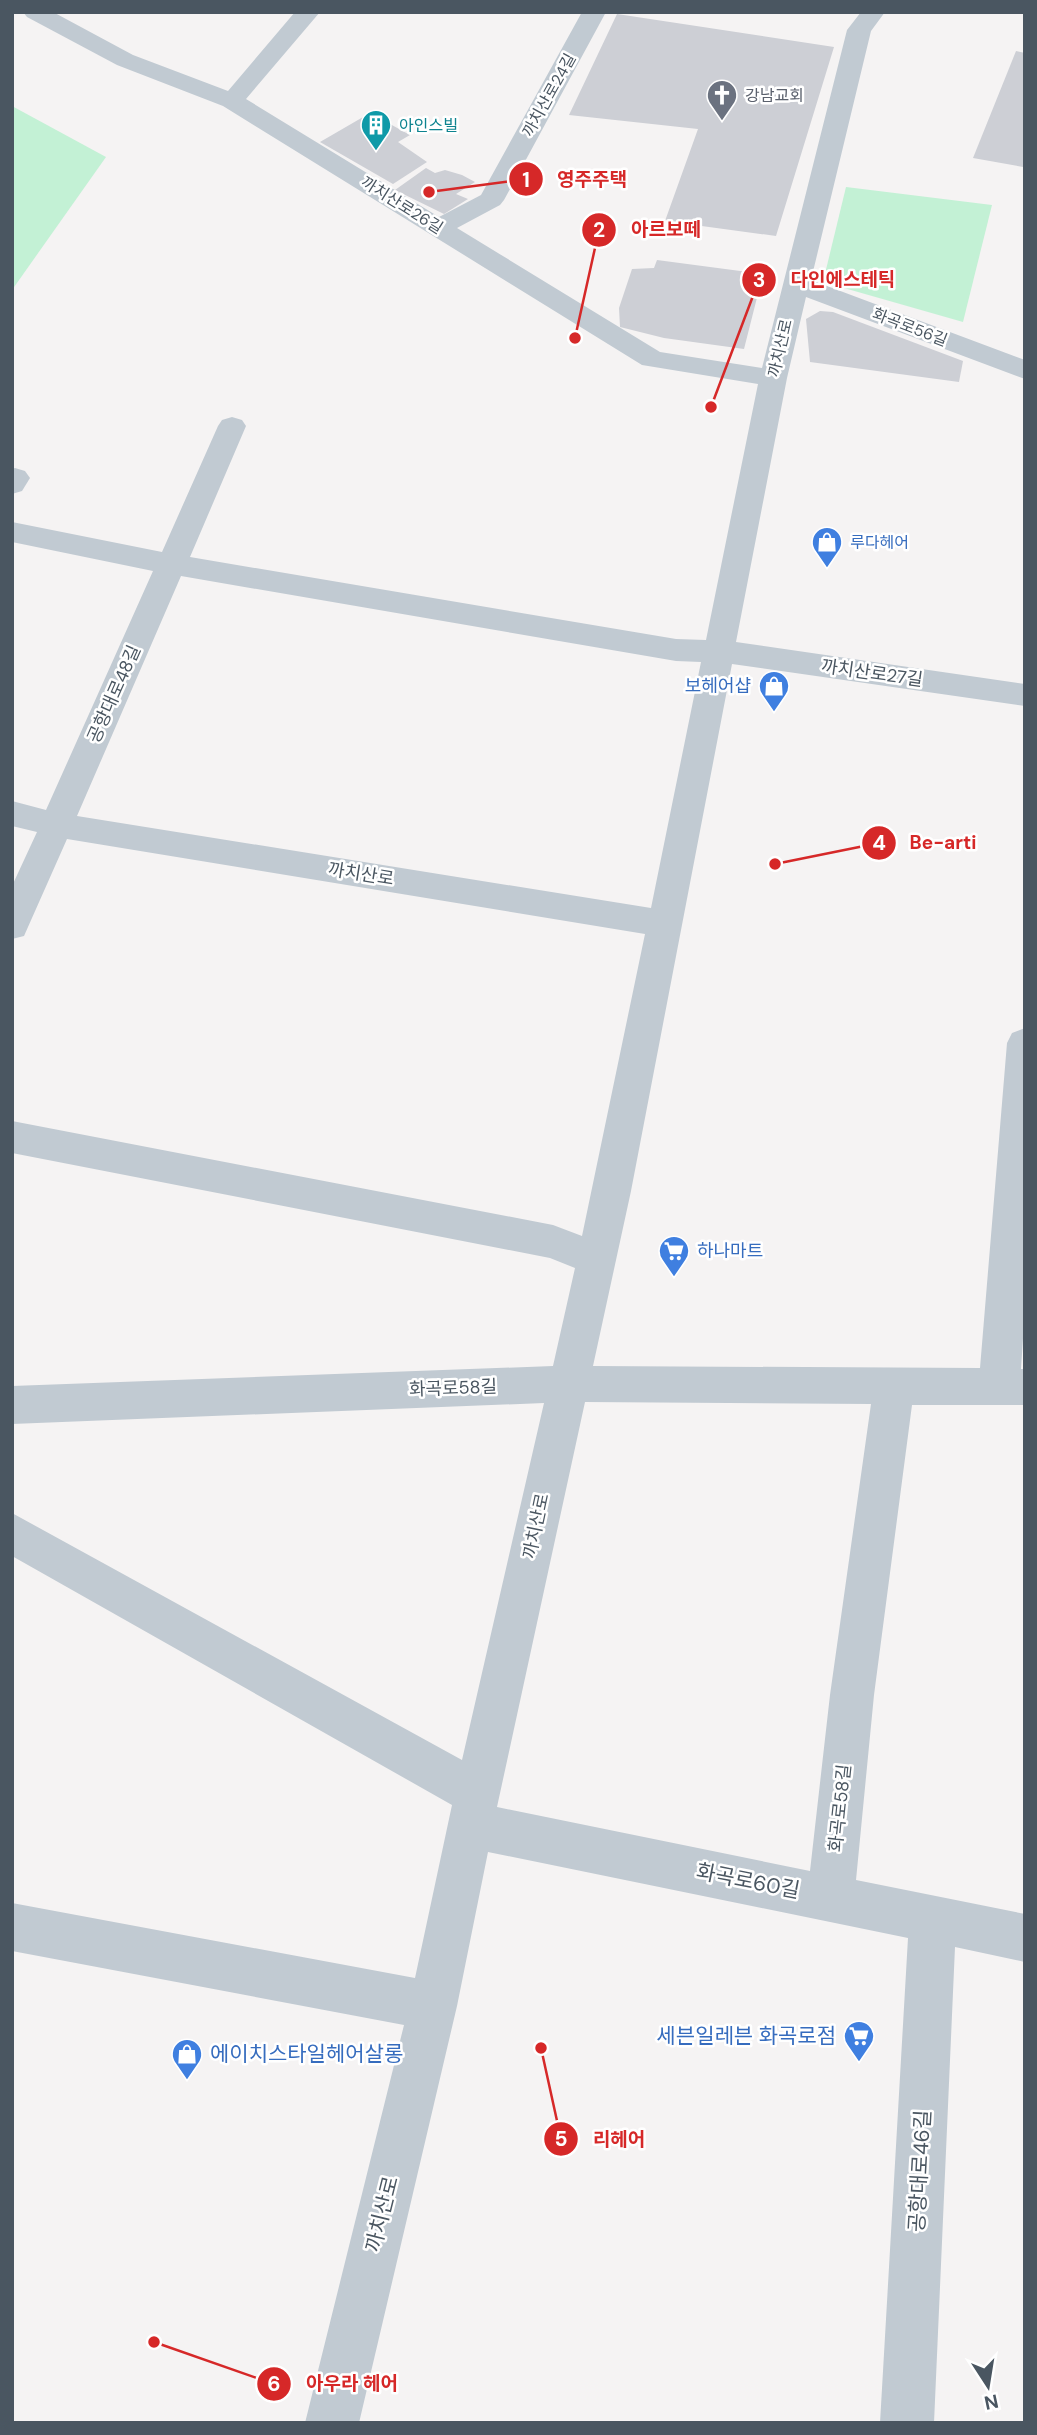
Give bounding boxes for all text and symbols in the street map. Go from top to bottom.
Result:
street label: 까치산로24길 [517,50,581,140]
church icon: 강남교회 [705,78,739,122]
place label: 강남교회 [745,85,804,106]
building icon: 아인스빌 [359,108,393,152]
place label: 아인스빌 [399,115,458,136]
callout: 영주주택 [508,159,641,199]
text: 1 [522,166,530,194]
text: 영주주택 [557,167,627,192]
street label: 까치산로26길 [357,171,447,239]
callout: 아르보떼 [582,210,715,250]
text: 2 [593,216,605,244]
text: 아르보떼 [631,217,701,242]
callout: 다인에스테틱 [741,260,909,300]
text: 3 [753,266,765,294]
text: 다인에스테틱 [791,267,895,292]
street label: 화곡로56길 [869,303,951,351]
street label: 까치산로 [763,317,797,379]
shop icon: 루다헤어 [810,525,844,569]
place label: 루다헤어 [850,532,909,553]
street label: 공항대로48길 [82,641,146,747]
street label: 까치산로27길 [820,654,924,692]
shop icon: 보헤어샵 [757,669,791,713]
place label: 보헤어샵 [685,674,751,698]
callout: Be-arti [861,823,991,863]
text: 4 [872,829,886,857]
text: Be-arti [910,830,976,855]
street label: 까치산로 [326,857,396,891]
supermarket icon: 하나마트 [657,1234,691,1278]
place label: 하나마트 [697,1239,763,1263]
street label: 화곡로58길 [409,1374,497,1402]
street label: 까치산로 [517,1491,555,1561]
street label: 화곡로58길 [823,1763,857,1853]
street label: 화곡로60길 [694,1857,802,1905]
supermarket icon: 세븐일레븐 화곡로점 [842,2019,876,2063]
place label: 세븐일레븐 화곡로점 [657,2022,836,2050]
shop icon: 에이치스타일헤어살롱 [170,2037,204,2081]
place label: 에이치스타일헤어살롱 [210,2040,403,2068]
street label: 공항대로46길 [903,2109,937,2233]
callout: 리헤어 [543,2119,659,2159]
text: 5 [554,2125,568,2153]
text: 리헤어 [593,2127,645,2152]
street label: 까치산로 [359,2173,405,2255]
north arrow [953,2351,1023,2421]
callout: 아우라 헤어 [257,2364,412,2404]
text: 6 [267,2370,281,2398]
text: 아우라 헤어 [306,2371,398,2396]
text: N [982,2388,1001,2416]

